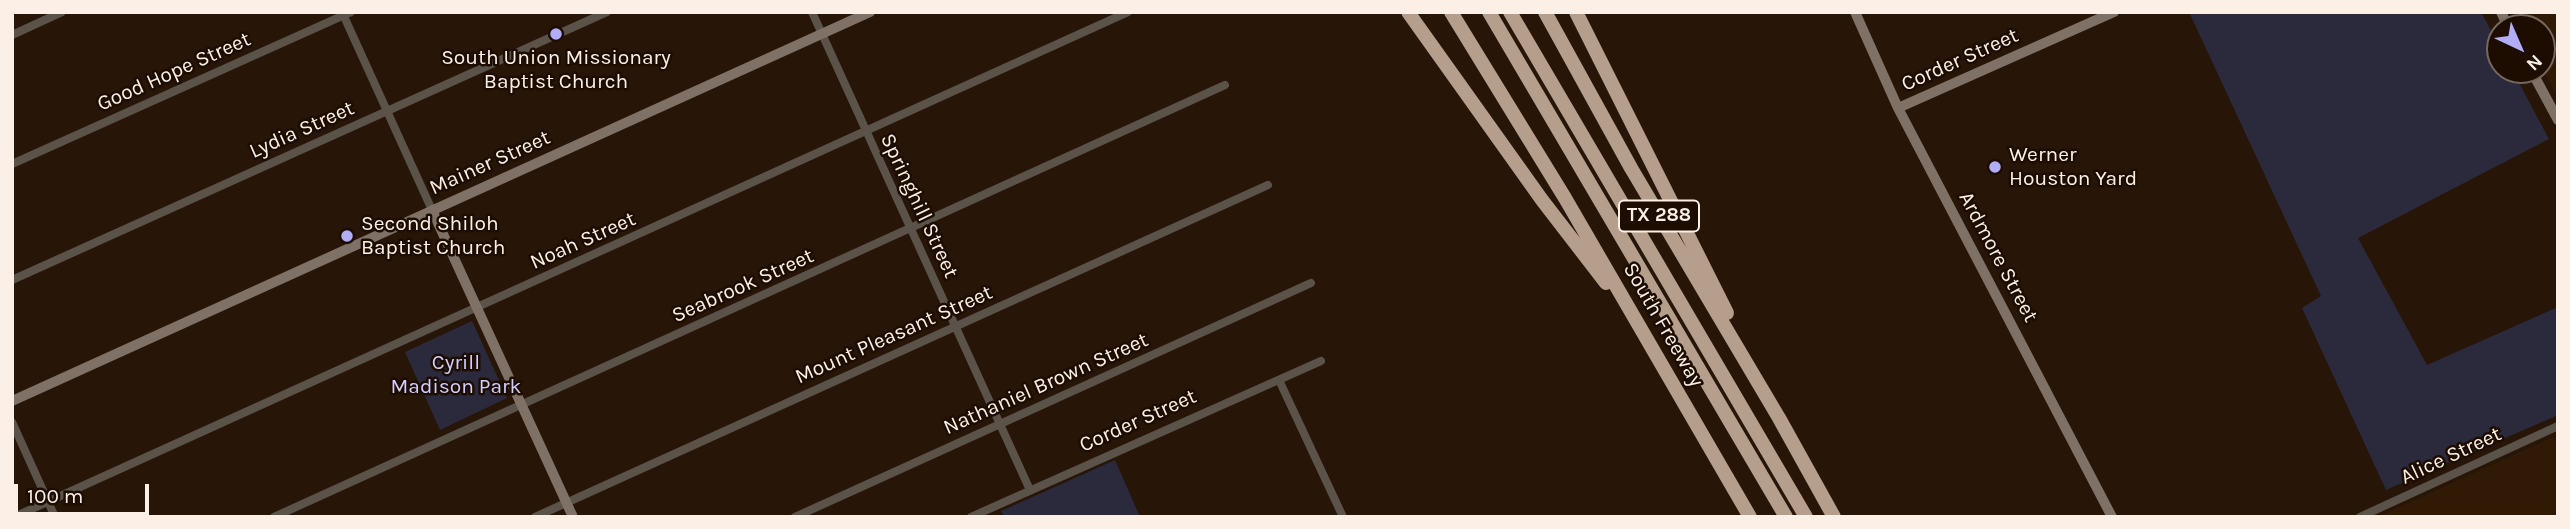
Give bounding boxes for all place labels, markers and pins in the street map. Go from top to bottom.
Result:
marker: South Union Missionary Baptist Church [548,26,564,42]
place label: South Union Missionary Baptist Church [441,45,671,95]
place label: Werner Houston Yard [2009,142,2137,192]
marker: Werner Houston Yard [1987,159,2003,175]
place label: Second Shiloh Baptist Church [361,211,505,261]
marker: Second Shiloh Baptist Church [339,228,355,244]

